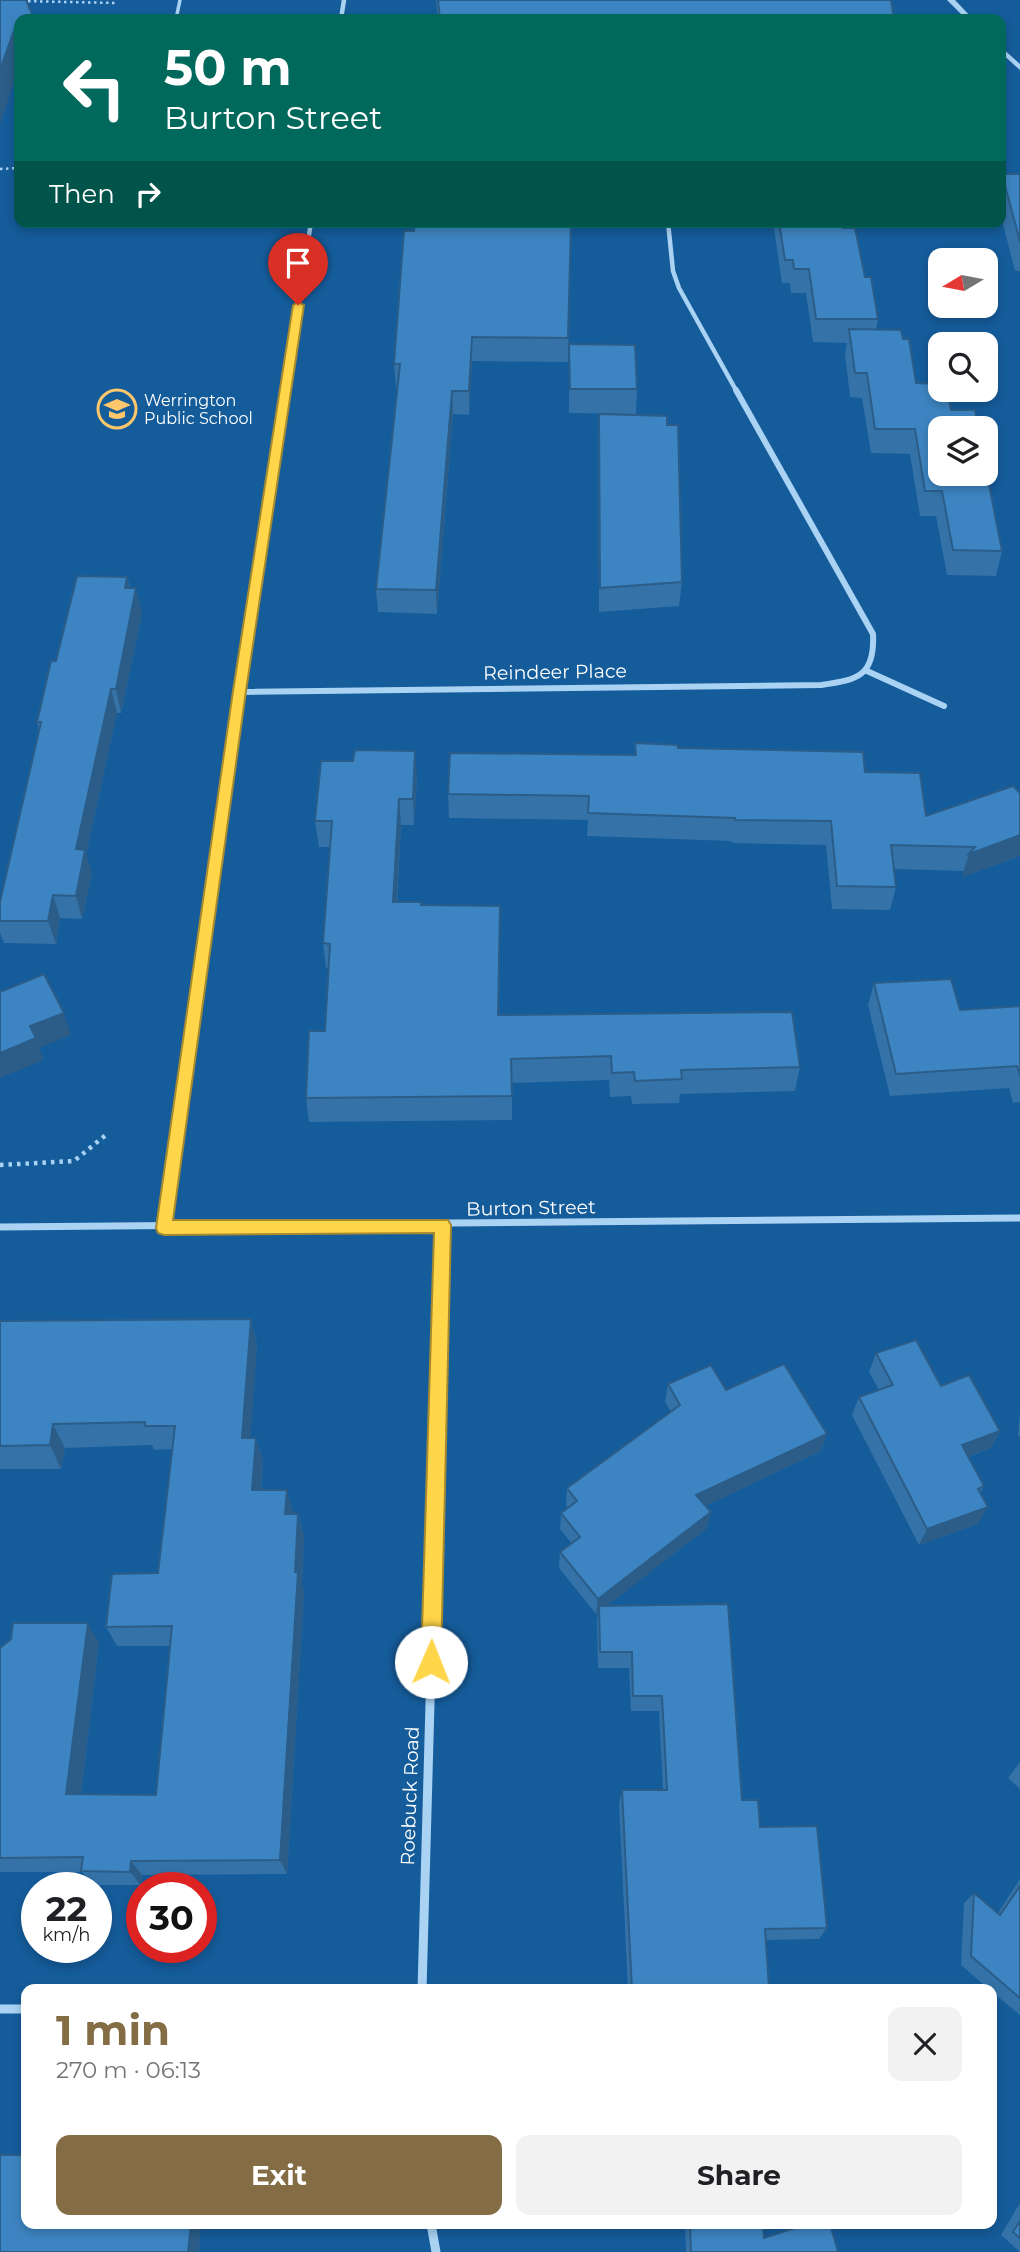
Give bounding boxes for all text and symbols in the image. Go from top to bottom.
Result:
text: 50 m [164,38,292,97]
icon: left [49,42,140,133]
text: Burton Street [164,98,382,137]
icon: right [129,175,167,213]
text: Then [49,178,115,210]
pin [268,233,328,305]
icon: arrive [279,244,317,282]
north arrow [928,248,998,318]
map controls [928,248,998,486]
button: search [928,332,998,402]
school or university icon: Werrington Public School [96,388,138,430]
place label: Werrington Public School [144,391,253,428]
button: layers [928,416,998,486]
street label: Reindeer Place [483,659,627,685]
street label: Burton Street [466,1195,596,1221]
position arrow [394,1625,468,1699]
street label: Roebuck Road [396,1726,424,1866]
speed limit sign: 30 [126,1872,217,1963]
text: 22 [46,1887,87,1930]
text: km/h [42,1924,91,1946]
text: 1 min [56,2004,170,2056]
button: close [888,2007,962,2081]
text: 270 m · 06:13 [56,2056,201,2084]
button: Exit [56,2135,502,2215]
button: Share [516,2135,962,2215]

